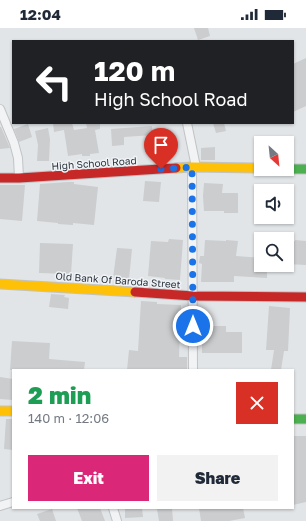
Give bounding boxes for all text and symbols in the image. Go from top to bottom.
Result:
text: 12:04 [20,5,61,23]
text: 120 m [94,54,175,87]
icon: left [28,56,80,108]
text: High School Road [94,88,248,110]
pin [144,128,178,169]
icon: arrive [150,134,172,156]
north arrow [254,136,294,176]
map controls [254,136,294,272]
street label: High School Road [51,154,137,172]
button: sound [254,184,294,224]
button: search [254,232,294,272]
street label: Old Bank Of Baroda Street [55,270,181,290]
position arrow [172,305,214,347]
text: 2 min [28,380,91,409]
button: close [236,382,278,424]
text: 140 m · 12:06 [28,410,109,426]
button: Exit [28,455,149,501]
button: Share [157,455,278,501]

